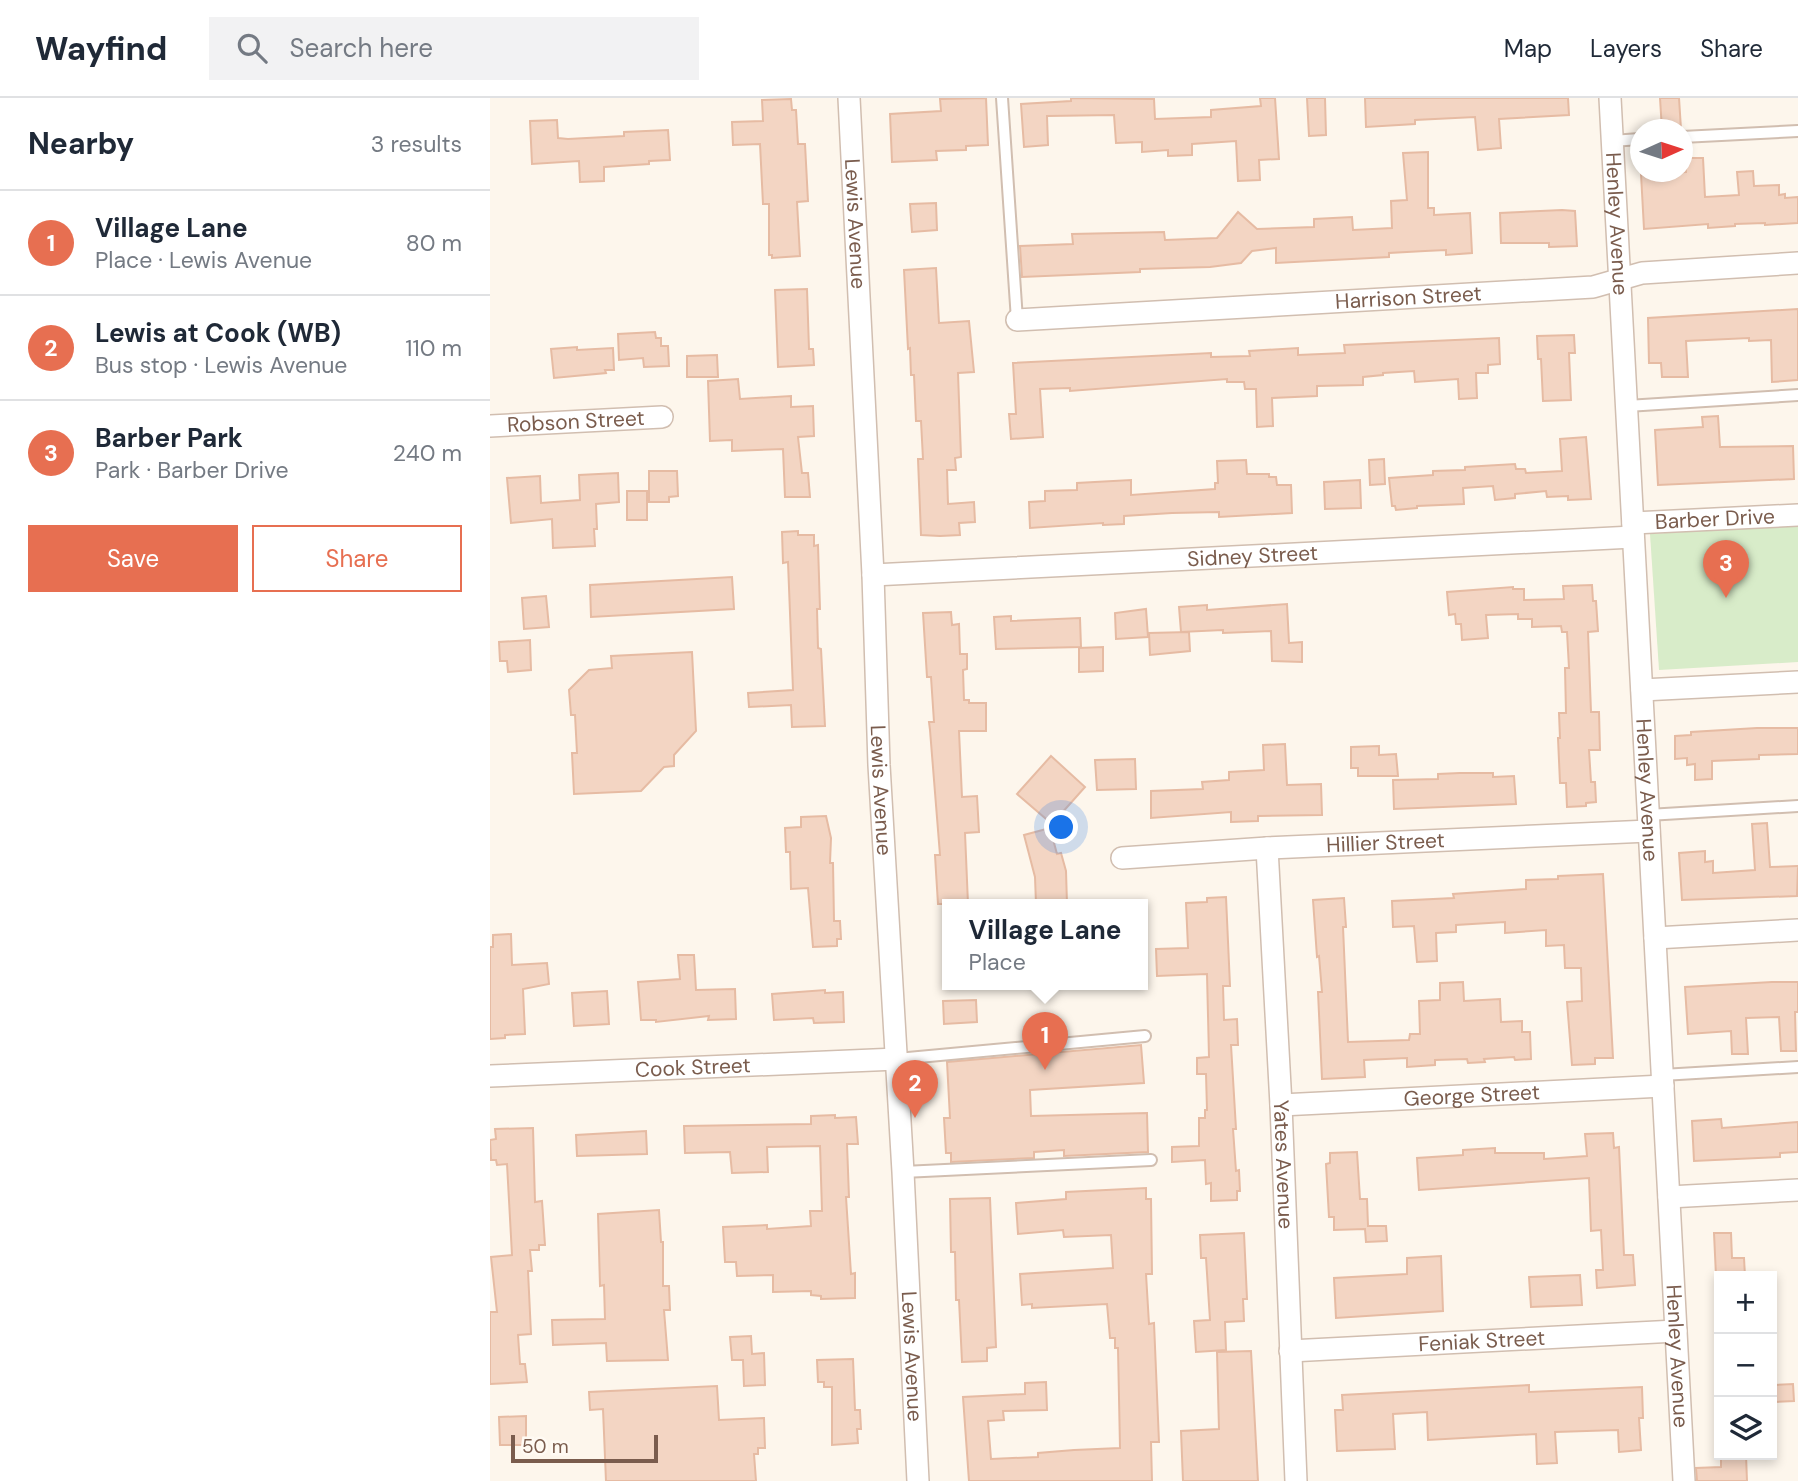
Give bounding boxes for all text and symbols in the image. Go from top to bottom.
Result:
search box [209,17,699,80]
text: Wayfind [35,27,167,70]
icon: search [233,29,271,67]
text: Search here [289,31,433,65]
text: Map [1504,33,1552,64]
text: Layers [1590,33,1662,64]
text: Share [1700,33,1763,64]
north arrow [1630,119,1693,182]
text: Nearby [28,124,134,163]
text: 3 results [371,129,462,159]
street label: Henley Avenue [1599,152,1635,296]
street label: Lewis Avenue [838,158,873,290]
text: Village Lane [95,211,248,245]
text: 1 [47,228,55,258]
text: 80 m [406,228,462,258]
text: Place · Lewis Avenue [95,245,312,275]
street label: Harrison Street [1334,279,1482,316]
text: Lewis at Cook (WB) [95,316,341,350]
text: 2 [44,333,58,363]
text: 110 m [405,333,462,363]
text: Bus stop · Lewis Avenue [95,350,347,380]
street label: Robson Street [506,404,645,439]
text: Barber Park [95,421,243,455]
text: 3 [44,438,58,468]
text: 240 m [393,438,462,468]
text: Park · Barber Drive [95,455,289,485]
street label: Barber Drive [1654,502,1776,536]
button: Save [28,525,238,592]
button: Share [252,525,462,592]
street label: Sidney Street [1187,539,1319,573]
pin: 3 [1703,540,1749,598]
street label: Henley Avenue [1629,718,1665,862]
street label: Lewis Avenue [864,724,898,856]
your location [1044,810,1078,844]
street label: Hillier Street [1326,826,1445,859]
popup [942,899,1148,990]
text: Village Lane [969,913,1121,947]
text: Place [969,947,1026,977]
pin: 1 [1022,1012,1068,1070]
street label: Cook Street [634,1051,751,1084]
pin: 2 [892,1060,938,1118]
street label: George Street [1403,1078,1540,1113]
street label: Yates Avenue [1267,1099,1300,1230]
map controls [1714,1271,1777,1460]
button: + [1714,1271,1777,1334]
street label: Henley Avenue [1660,1284,1695,1429]
street label: Lewis Avenue [895,1290,929,1422]
street label: Feniak Street [1418,1324,1546,1358]
button: − [1714,1334,1777,1397]
button: layers [1714,1397,1777,1460]
scale bar [511,1432,658,1464]
text: 50 m [522,1434,569,1459]

